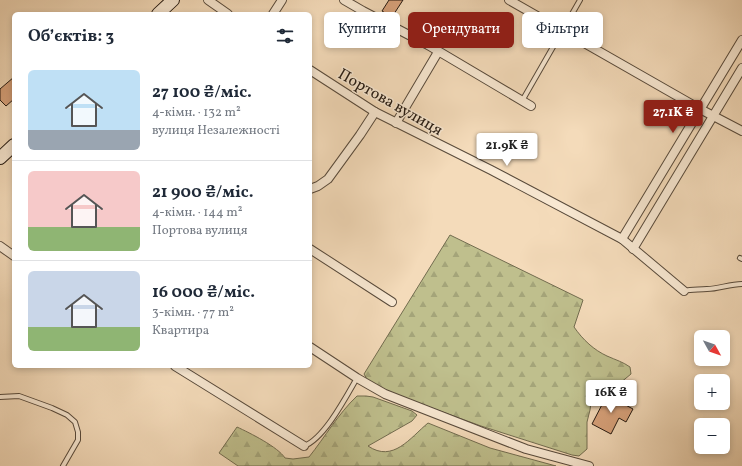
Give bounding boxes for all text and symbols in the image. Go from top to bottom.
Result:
chip: Купити [324,12,400,48]
chip: Орендувати [408,12,514,48]
chip: Фільтри [522,12,603,48]
text: Об’єктів: 3 [28,25,114,48]
icon: filters [274,25,296,47]
street label: Портова вулиця [334,64,446,142]
text: 27 100 ₴/міс. [152,81,252,104]
icon: home [60,86,108,134]
pin: 27.1K ₴ [636,100,710,134]
text: 4-кімн. · 132 m² [152,104,241,122]
text: 27.1K ₴ [653,104,693,122]
text: вулиця Незалежності [152,122,280,140]
pin: 21.9K ₴ [470,133,544,167]
text: 21.9K ₴ [485,137,529,155]
text: 21 900 ₴/міс. [152,181,254,204]
icon: home [60,187,108,235]
text: 4-кімн. · 144 m² [152,204,243,222]
text: Портова вулиця [152,222,248,240]
text: 16 000 ₴/міс. [152,281,255,304]
icon: home [60,287,108,335]
text: 3-кімн. · 77 m² [152,304,234,322]
text: Квартира [152,322,209,340]
north arrow [694,330,730,366]
map controls [694,330,730,454]
button: + [694,374,730,410]
pin: 16K ₴ [583,380,639,414]
text: 16K ₴ [595,384,627,402]
button: − [694,418,730,454]

